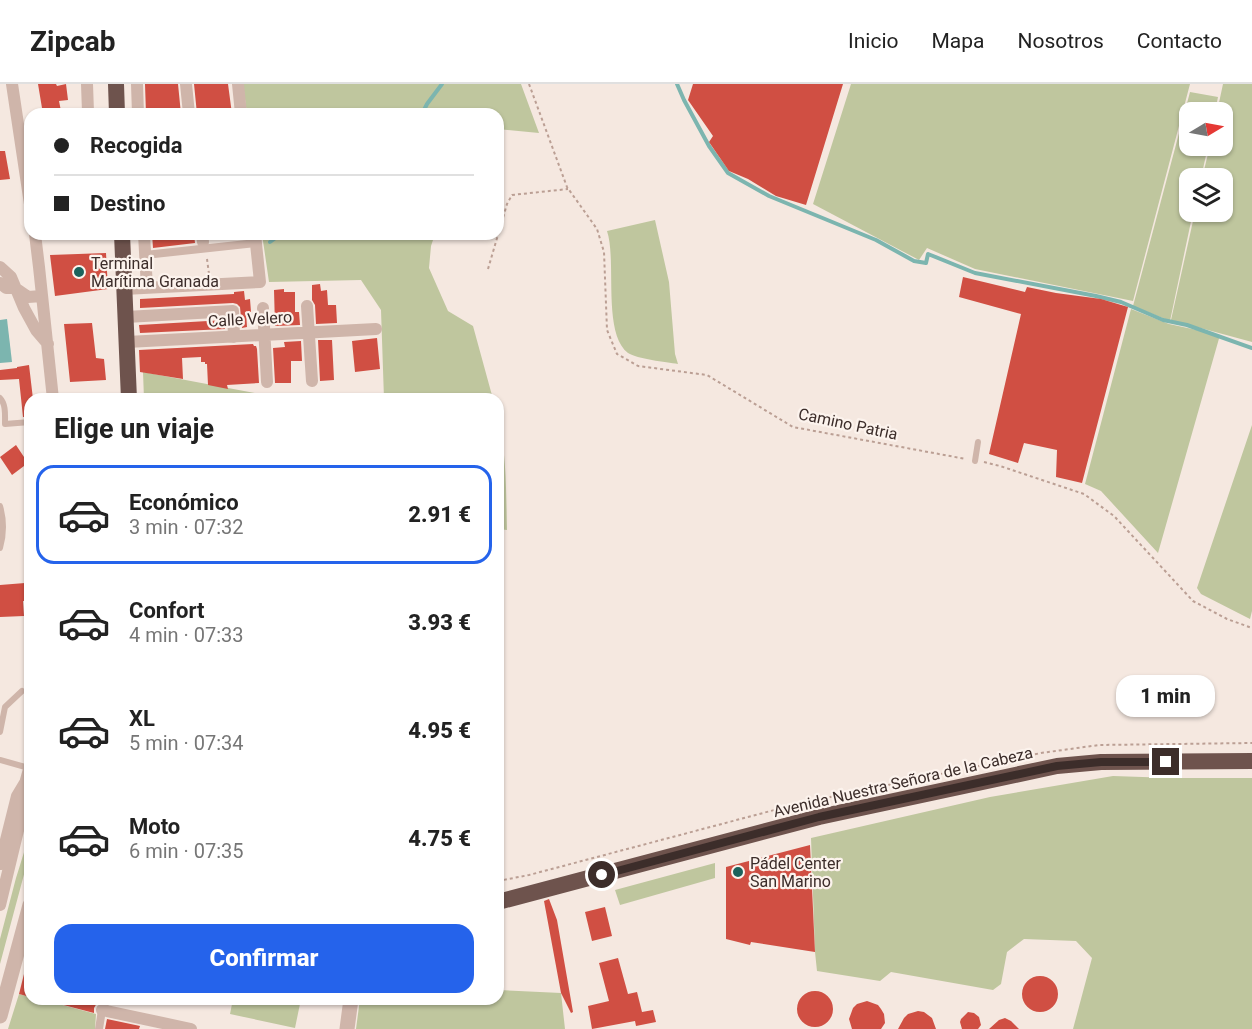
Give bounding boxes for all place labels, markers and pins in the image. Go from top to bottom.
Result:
place label: Terminal Marítima Granada [91,254,219,291]
marker: Terminal Marítima Granada [72,265,86,279]
place label: Pádel Center San Marino [750,854,842,891]
marker: Pádel Center San Marino [731,865,745,879]

